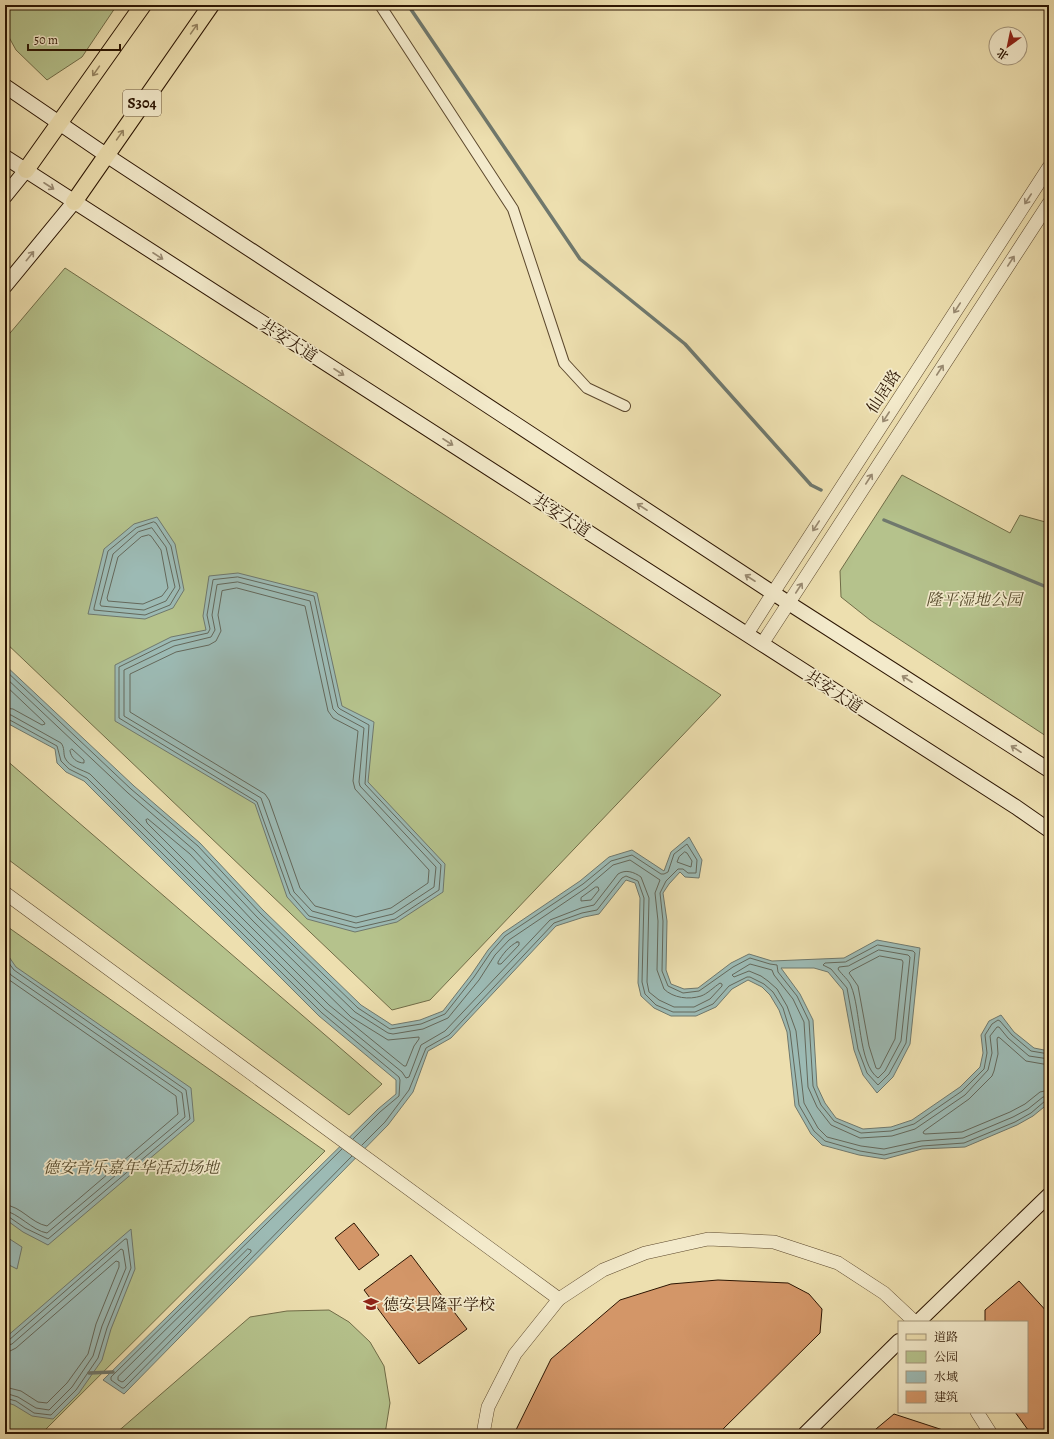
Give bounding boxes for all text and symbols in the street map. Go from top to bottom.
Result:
one-way arrow [190,24,198,35]
scale bar [28,26,120,52]
north arrow [988,26,1028,66]
text: 50 m [34,32,58,48]
text: 北 [994,45,1012,63]
one-way arrow [92,65,100,76]
road number: S304 [123,90,161,116]
one-way arrow [116,130,124,141]
one-way arrow [43,182,54,190]
one-way arrow [1024,193,1032,204]
one-way arrow [25,250,34,261]
one-way arrow [153,252,164,261]
one-way arrow [1007,256,1015,267]
one-way arrow [953,302,961,313]
street label: 共安大道 [256,314,321,367]
street label: 仙居路 [862,365,906,418]
one-way arrow [936,365,944,376]
one-way arrow [333,368,344,376]
one-way arrow [882,412,890,423]
one-way arrow [442,439,454,447]
one-way arrow [866,473,874,485]
street label: 共安大道 [529,489,594,542]
one-way arrow [637,503,648,511]
one-way arrow [811,521,820,532]
one-way arrow [745,574,756,582]
one-way arrow [795,582,803,594]
park label: 隆平湿地公园 [926,589,1025,611]
street label: 共安大道 [801,665,866,718]
one-way arrow [902,675,913,683]
one-way arrow [1011,745,1022,753]
park label: 德安音乐嘉年华活动场地 [43,1157,221,1179]
place label: 德安县隆平学校 [383,1294,495,1316]
school or university icon: 德安县隆平学校 [362,1295,380,1313]
legend [898,1321,1028,1413]
text: 道路 [934,1329,958,1345]
text: 公园 [934,1349,958,1365]
text: 水域 [934,1369,958,1385]
text: 建筑 [934,1389,958,1405]

